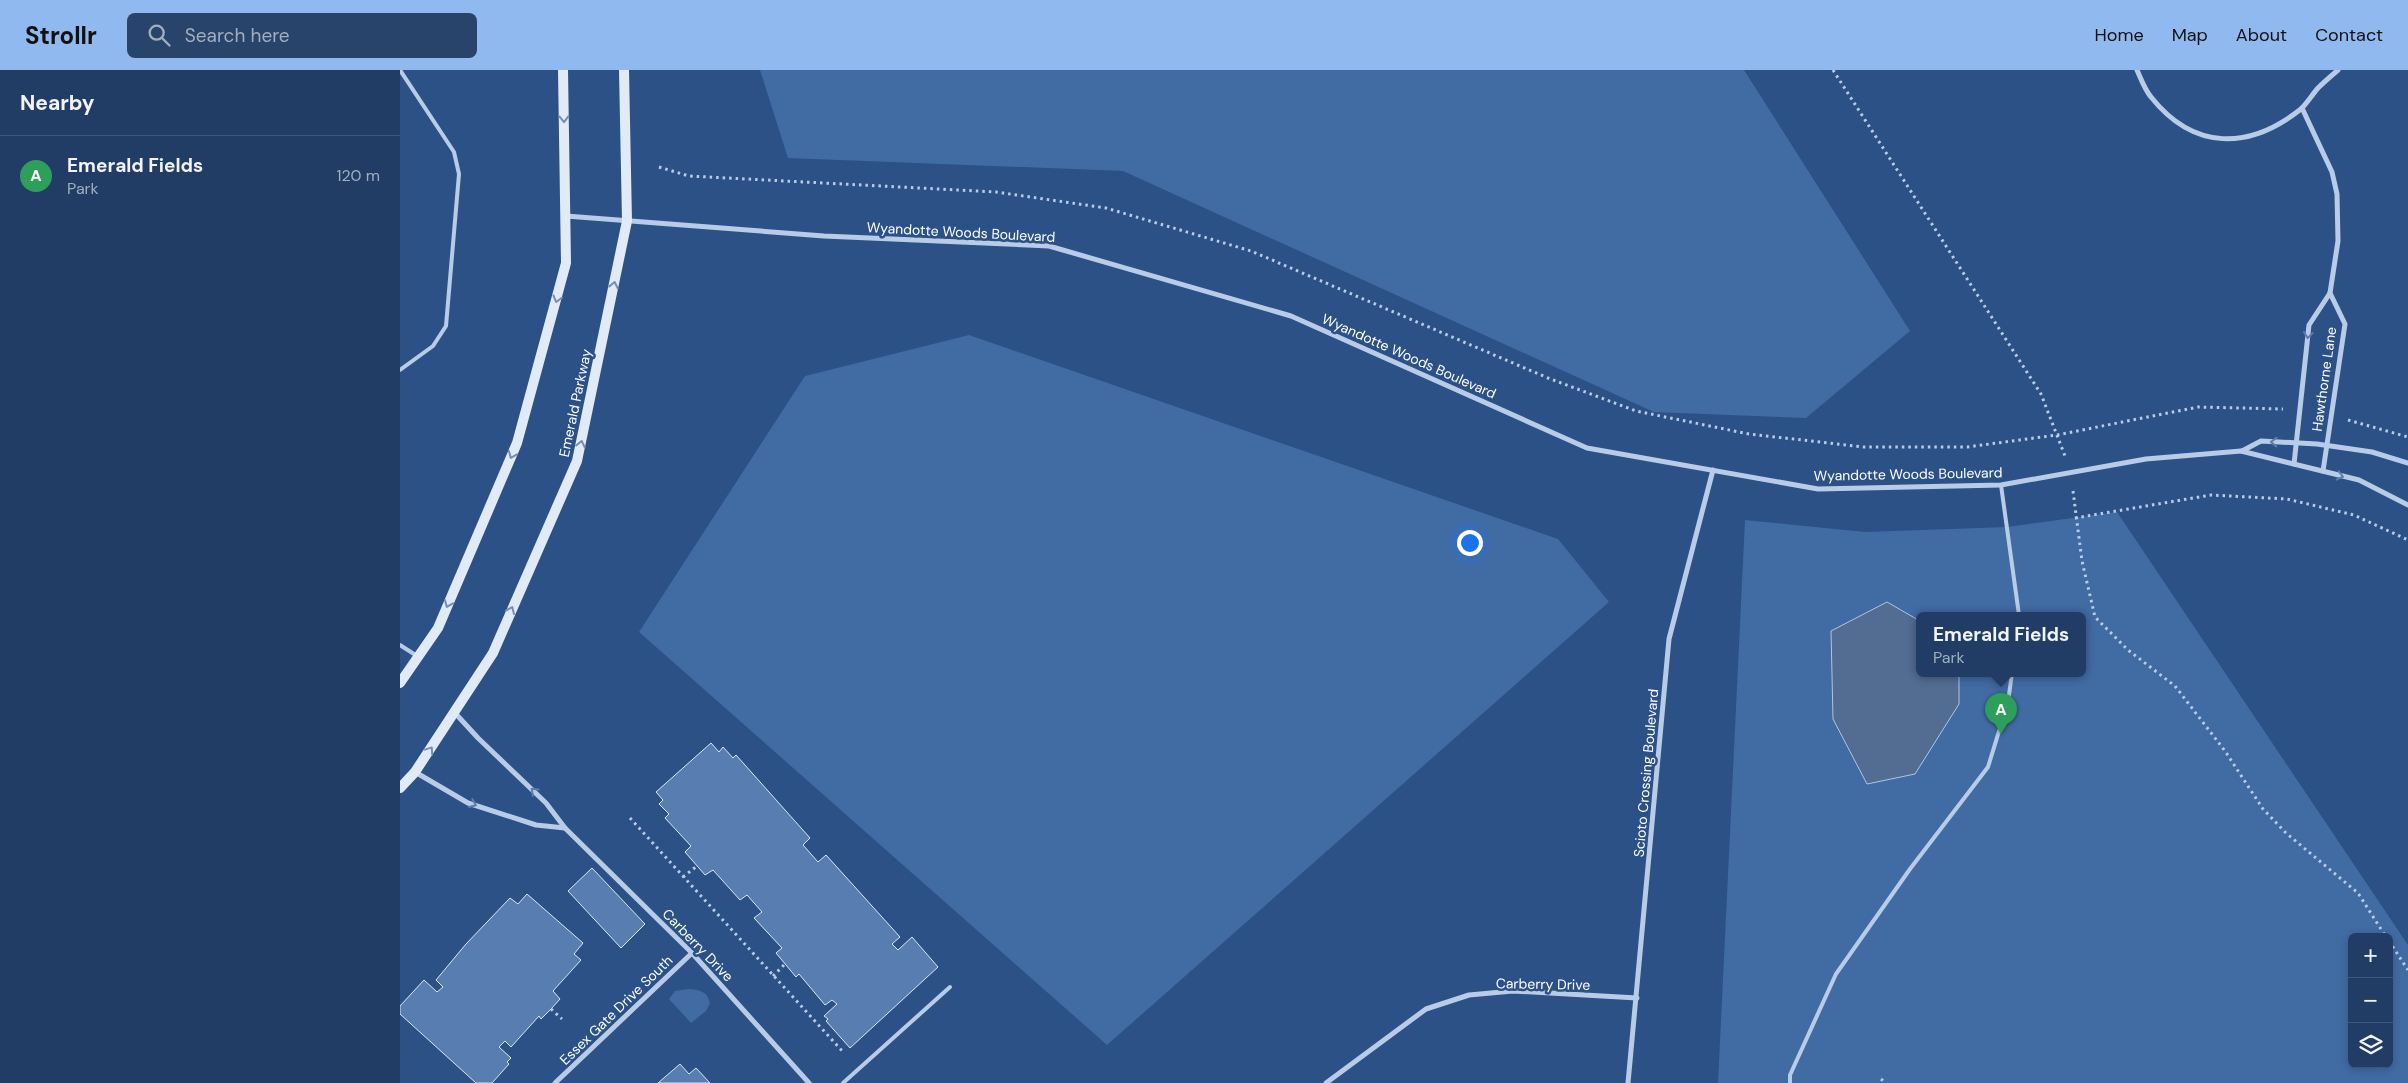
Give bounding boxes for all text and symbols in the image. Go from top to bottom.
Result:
search box [127,13,477,58]
text: Strollr [25,20,97,51]
icon: search [145,21,173,49]
text: Search here [185,23,290,48]
text: Home [2094,23,2144,47]
text: Map [2172,23,2208,47]
text: About [2236,23,2287,47]
text: Contact [2315,23,2383,47]
text: Nearby [20,89,94,117]
one-way arrow [559,115,569,123]
text: Emerald Fields [67,153,203,178]
text: A [30,165,42,186]
text: 120 m [336,165,380,186]
text: Park [67,178,99,199]
street label: Wyandotte Woods Boulevard [866,218,1056,246]
one-way arrow [608,281,619,290]
one-way arrow [552,294,562,302]
street label: Wyandotte Woods Boulevard [1319,309,1499,403]
street label: Hawthorne Lane [2308,326,2340,432]
one-way arrow [2303,331,2314,339]
street label: Emerald Parkway [555,347,595,459]
one-way arrow [2270,437,2278,447]
one-way arrow [575,440,586,449]
one-way arrow [508,450,519,459]
street label: Wyandotte Woods Boulevard [1814,463,2002,485]
one-way arrow [2335,470,2343,480]
your location [1457,530,1483,556]
one-way arrow [443,599,454,608]
one-way arrow [505,606,516,615]
popup [1916,612,2086,677]
text: Emerald Fields [1933,622,2069,647]
text: Park [1933,647,1965,668]
street label: Scioto Crossing Boulevard [1630,688,1662,858]
pin: A [1985,693,2017,734]
one-way arrow [424,746,433,756]
one-way arrow [530,788,539,797]
one-way arrow [468,799,476,809]
street label: Carberry Drive [659,905,737,985]
map controls [2348,933,2393,1068]
button: + [2348,933,2393,978]
street label: Essex Gate Drive South [556,951,676,1069]
street label: Carberry Drive [1496,974,1590,994]
button: − [2348,978,2393,1023]
button: layers [2348,1023,2393,1068]

